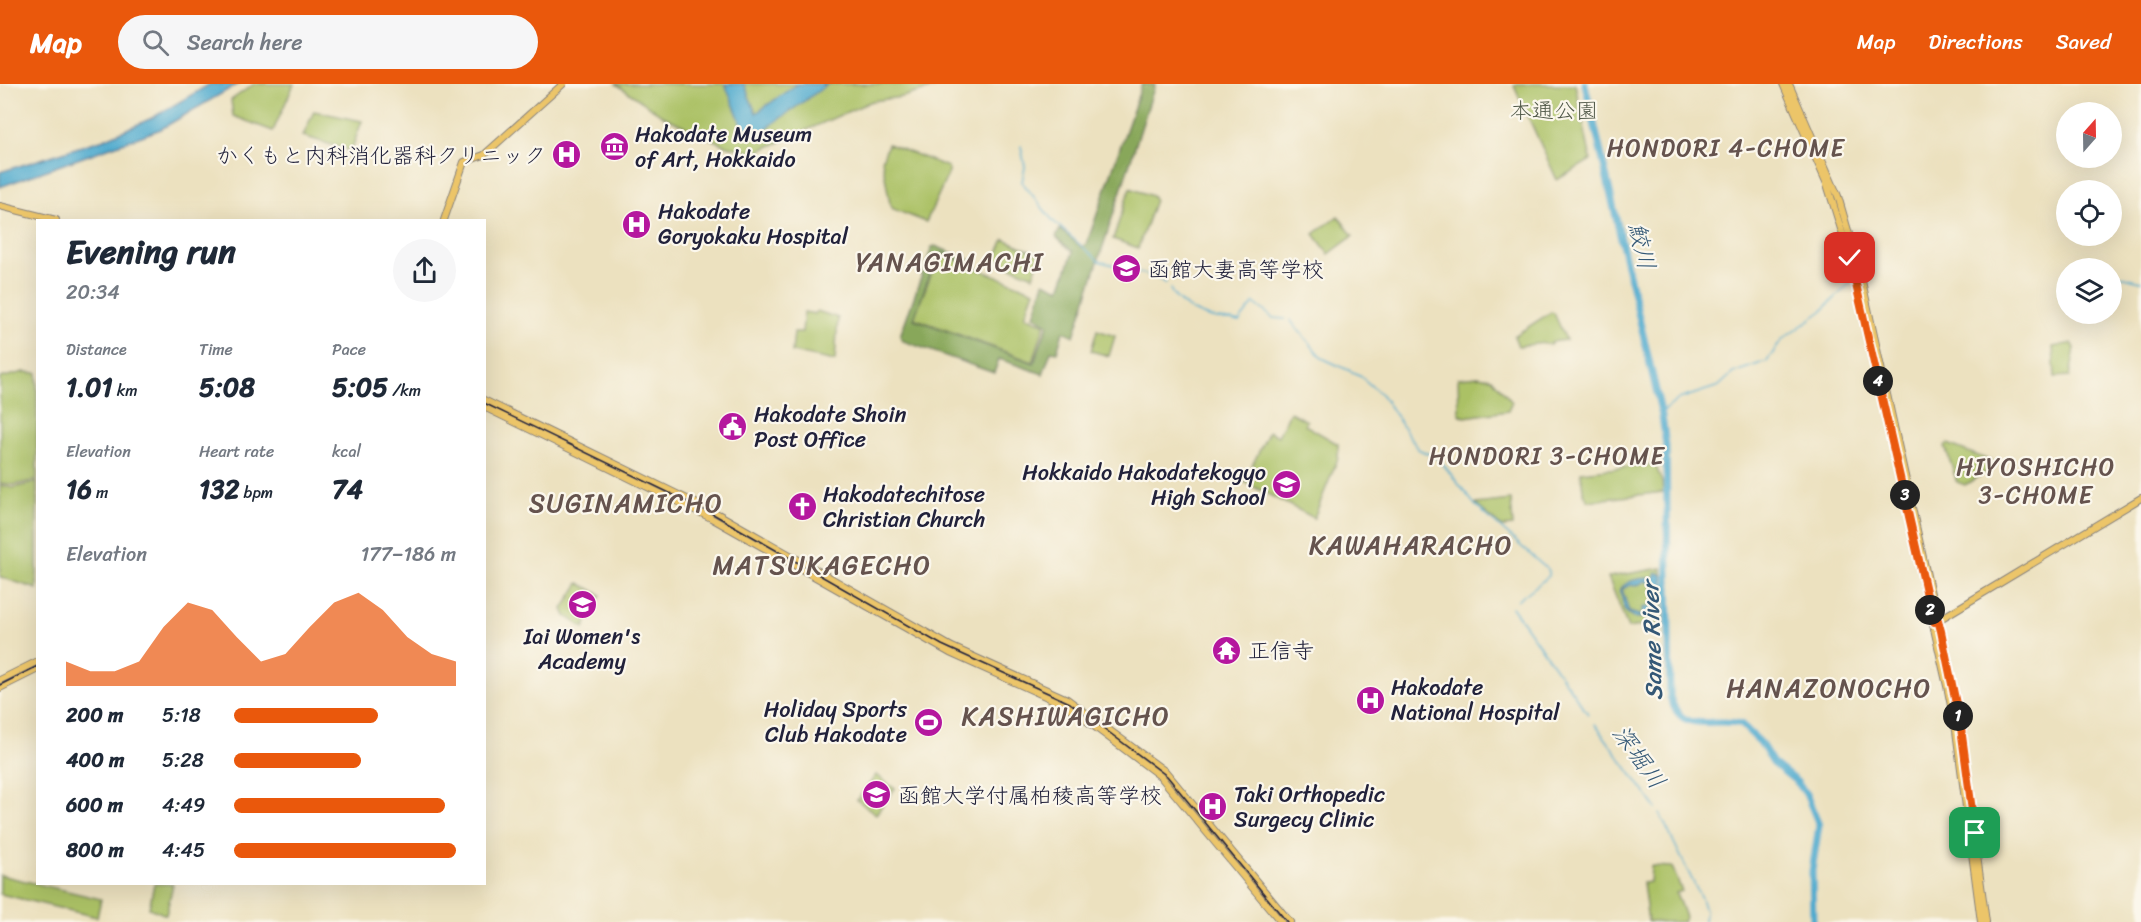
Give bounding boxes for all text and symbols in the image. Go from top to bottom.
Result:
search box [118,15,538,69]
text: Map [30,18,82,67]
text: Search here [187,23,303,62]
text: Map [1857,23,1895,61]
text: Directions [1928,23,2023,61]
text: Saved [2056,23,2111,61]
icon: search [139,26,172,59]
park label: 本通公園 [1510,91,1598,130]
north arrow [2056,102,2122,168]
map controls [2056,102,2122,324]
place label: Hakodate Museum of Art, Hokkaido [635,115,812,179]
district label: HONDORI 4-CHOME [1607,127,1845,169]
museum icon: Hakodate Museum of Art, Hokkaido [598,131,630,163]
place label: かくもと内科消化器科クリニック [216,136,546,175]
hospital icon: かくもと内科消化器科クリニック [551,139,583,171]
button: locate [2056,180,2122,246]
place label: Hakodate Goryokaku Hospital [658,192,849,256]
hospital icon: Hakodate Goryokaku Hospital [621,208,653,240]
water label: 鮫川 [1616,218,1668,274]
text: Evening run [66,223,236,281]
pin [1824,232,1875,283]
button: share [393,239,456,302]
district label: YANAGIMACHI [856,239,1044,285]
icon: check [1833,241,1866,274]
place label: 函館大妻高等学校 [1148,250,1324,289]
school or university icon: 函館大妻高等学校 [1111,253,1143,285]
button: layers [2056,258,2122,324]
text: 20:34 [66,275,120,310]
text: Distance [66,335,127,364]
text: Time [199,335,233,364]
text: Pace [332,335,366,364]
text: 1.01 [66,364,113,410]
text: 5:08 [199,364,255,410]
text: 5:05 [332,364,388,410]
pin: 4 [1863,366,1893,396]
text: 4 [1873,366,1883,395]
text: km [113,376,138,405]
text: /km [388,376,421,405]
place label: Hakodate Shoin Post Office [754,395,907,459]
public building icon: Hakodate Shoin Post Office [717,411,749,443]
district label: HONDORI 3-CHOME [1429,435,1665,477]
text: Elevation [66,437,131,466]
text: Heart rate [199,437,274,466]
text: kcal [332,437,361,466]
district label: HIYOSHICHO 3-CHOME [1956,446,2116,516]
place label: Hokkaido Hakodatekogyo High School [1022,453,1267,517]
text: 16 [66,466,92,512]
text: 132 [199,466,239,512]
text: 74 [332,466,363,512]
school or university icon: Hokkaido Hakodatekogyo High School [1271,469,1303,501]
place label: Hakodatechitose Christian Church [823,475,985,539]
text: m [92,478,108,507]
text: bpm [239,478,273,507]
district label: SUGINAMICHO [529,480,723,526]
pin: 3 [1890,480,1920,510]
text: 3 [1901,480,1909,509]
church icon: Hakodatechitose Christian Church [786,491,818,523]
district label: KAWAHARACHO [1309,522,1513,568]
text: Elevation [66,537,147,572]
text: 177–186 m [361,537,456,572]
district label: MATSUKAGECHO [712,542,932,588]
water label: Same River [1629,577,1675,701]
school or university icon: Iai Women's Academy [566,588,598,620]
pin: 2 [1915,595,1945,625]
text: 2 [1925,595,1935,624]
place label: Iai Women's Academy [523,617,640,681]
place label: 正信寺 [1248,631,1314,670]
temple icon: 正信寺 [1211,634,1243,666]
district label: HANAZONOCHO [1726,665,1932,711]
place label: Hakodate National Hospital [1391,668,1560,732]
hospital icon: Hakodate National Hospital [1354,684,1386,716]
place label: Holiday Sports Club Hakodate [764,690,908,754]
district label: KASHIWAGICHO [962,693,1170,739]
text: 200 m [66,698,123,733]
text: 5:18 [162,698,201,733]
pin: 1 [1943,701,1973,731]
text: 1 [1955,701,1961,730]
sports icon: Holiday Sports Club Hakodate [912,706,944,738]
water label: 深堀川 [1601,716,1677,798]
text: 400 m [66,743,124,778]
text: 5:28 [162,743,204,778]
place label: Taki Orthopedic Surgecy Clinic [1234,775,1385,839]
place label: 函館大学付属柏稜高等学校 [898,776,1162,815]
school or university icon: 函館大学付属柏稜高等学校 [861,779,893,811]
text: 600 m [66,788,123,823]
text: 4:49 [162,788,205,823]
hospital icon: Taki Orthopedic Surgecy Clinic [1197,791,1229,823]
pin [1949,807,2000,858]
icon: arrive [1958,816,1991,849]
text: 800 m [66,833,124,868]
text: 4:45 [162,833,205,868]

